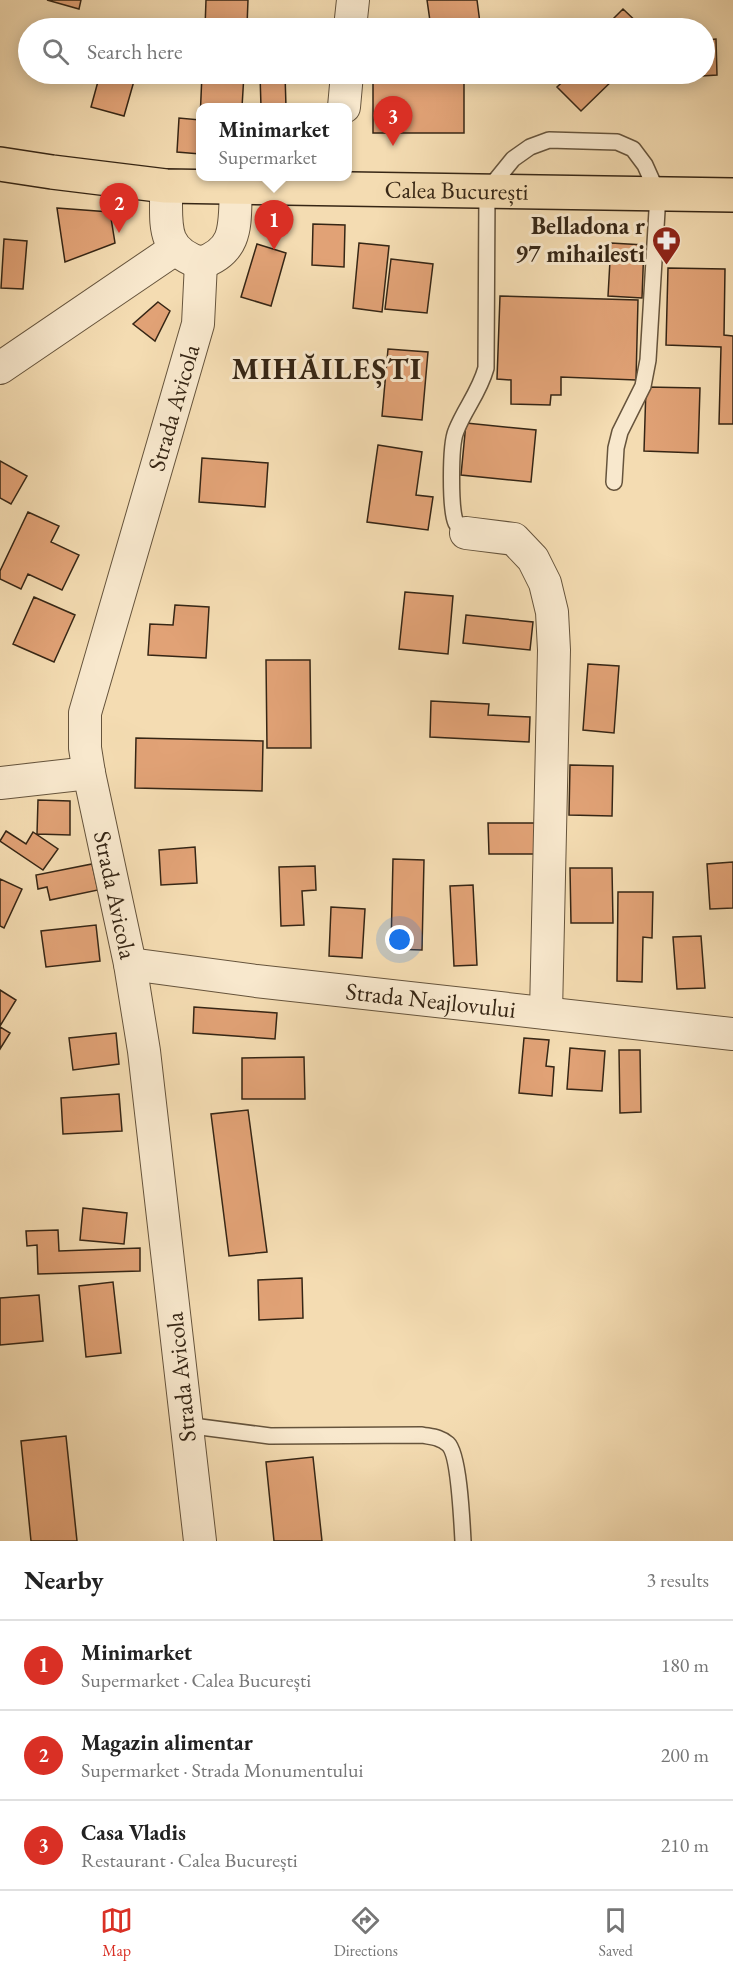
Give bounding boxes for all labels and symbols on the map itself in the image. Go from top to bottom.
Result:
pin: 3 [374,96,412,146]
street label: Calea București [384,173,529,207]
pin: 2 [100,184,138,233]
pin: 1 [254,200,294,250]
place label: Belladona r 97 mihailesti [515,210,645,269]
pharmacy icon: Belladona r 97 mihailesti [650,224,682,266]
street label: Strada Avicola [140,340,206,474]
district label: MIHĂILEȘTI [232,349,422,388]
street label: Strada Avicola [87,828,144,962]
your location [385,925,414,954]
street label: Strada Neajlovului [344,975,518,1025]
street label: Strada Avicola [158,1310,203,1443]

